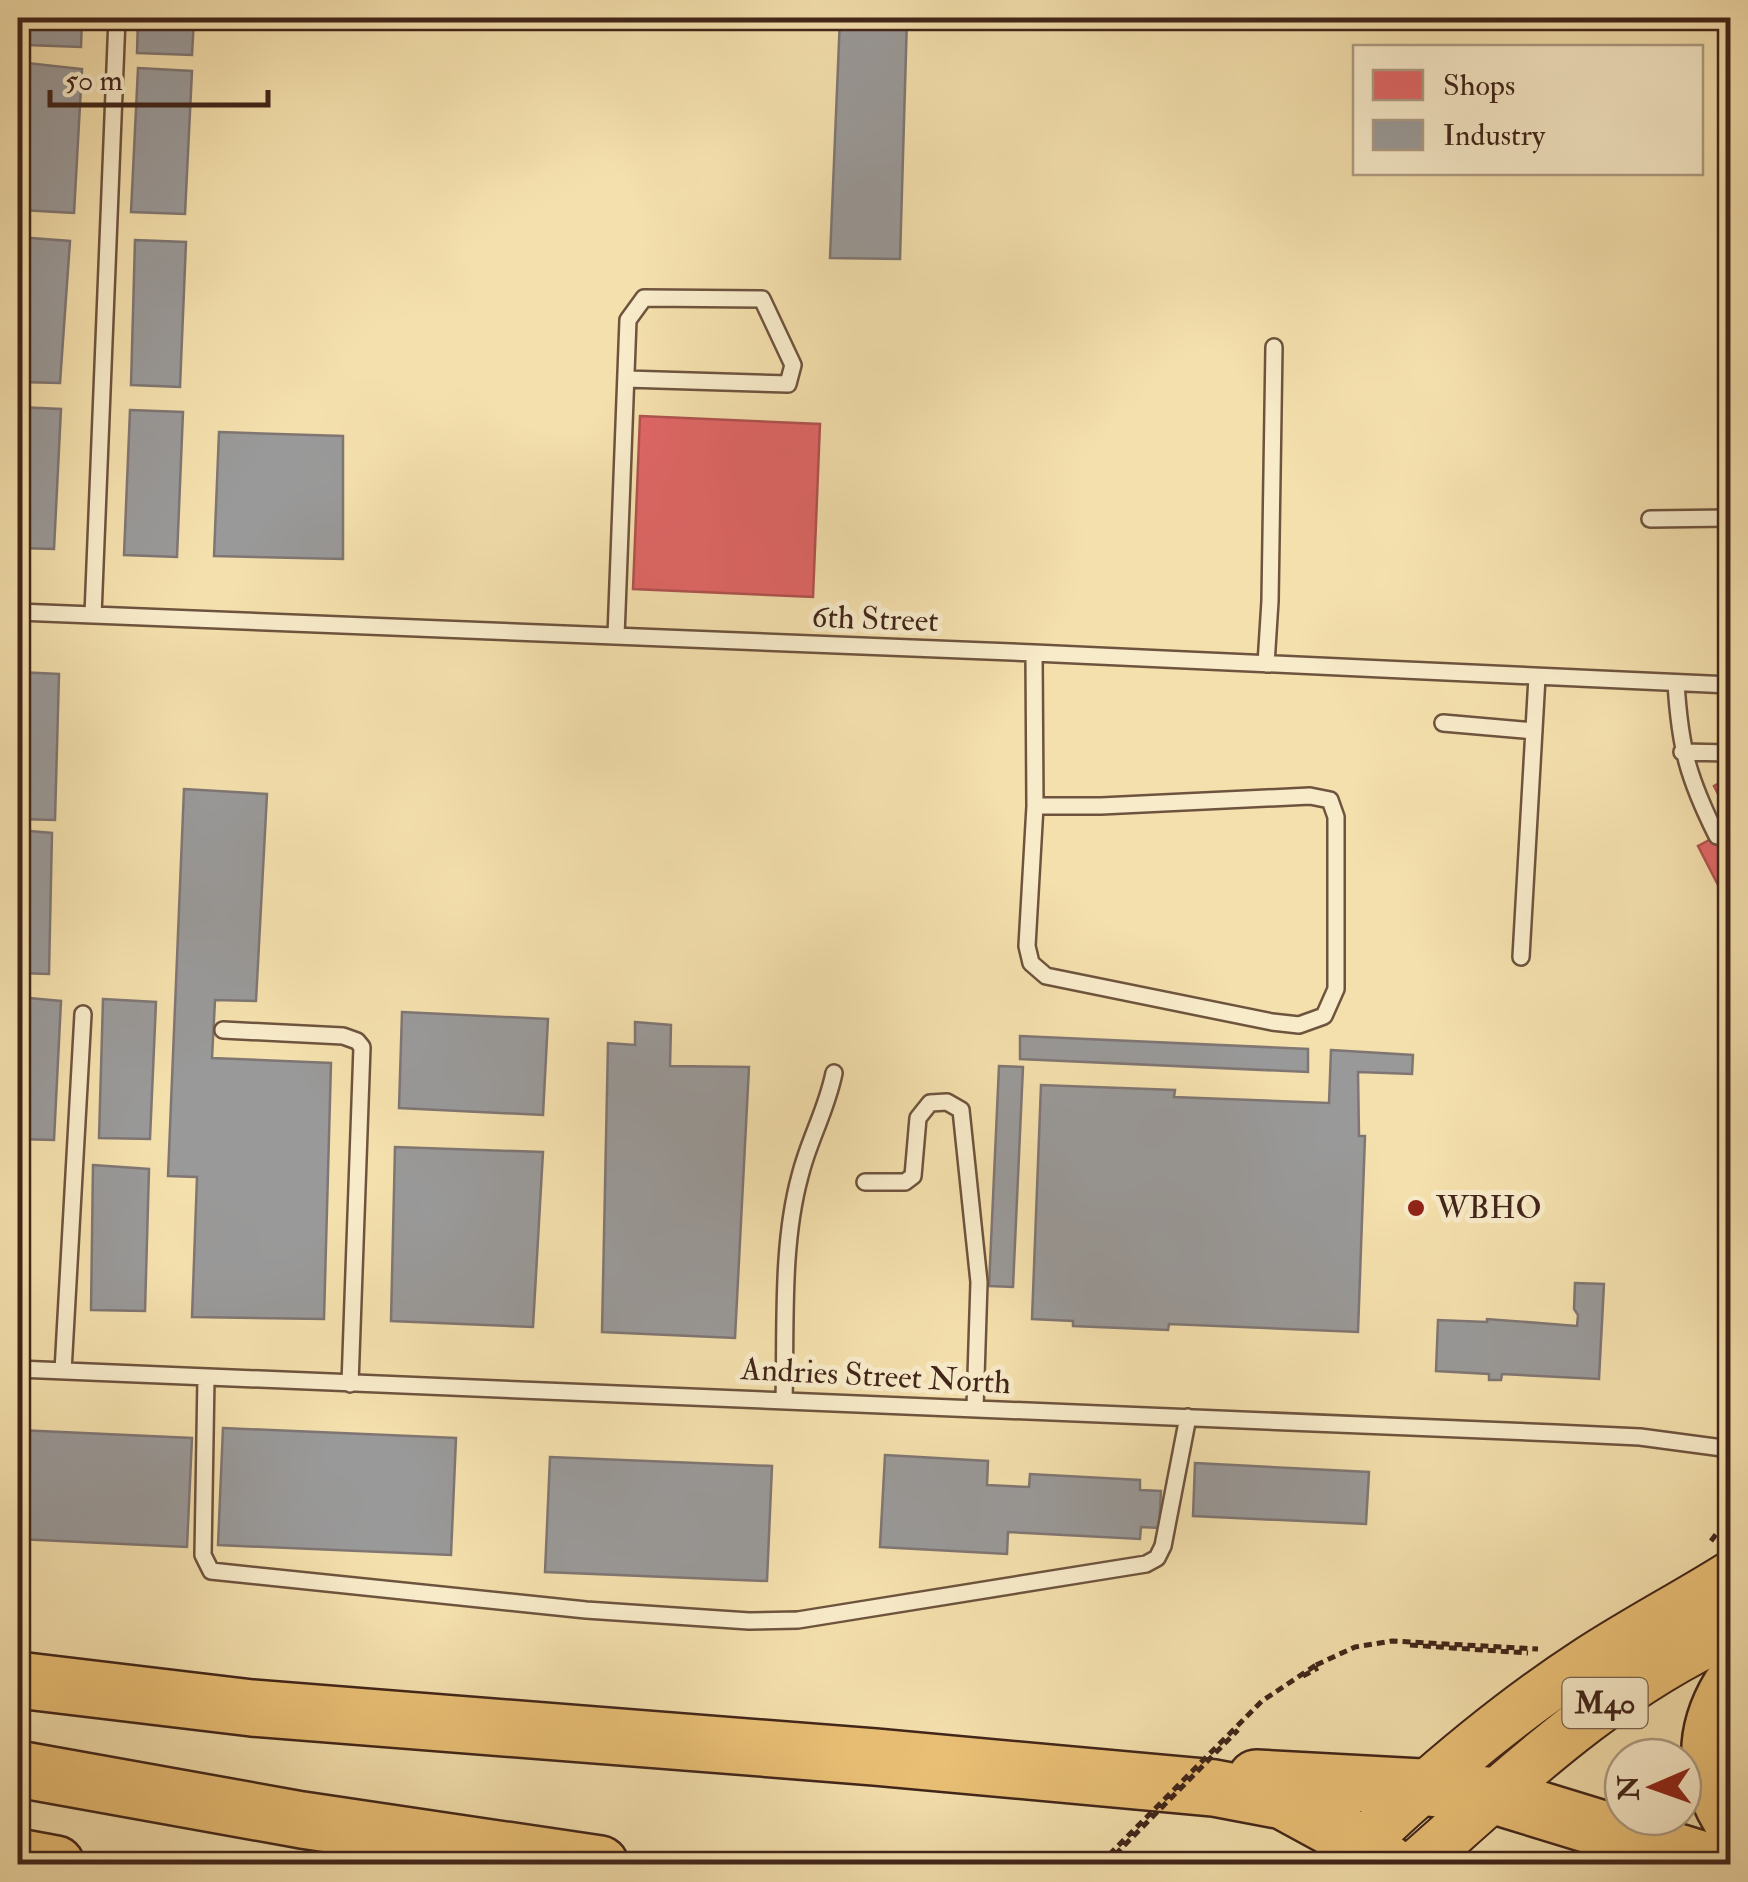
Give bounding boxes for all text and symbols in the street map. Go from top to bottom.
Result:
scale bar [50,45,268,107]
legend [1353,45,1703,175]
text: 50 m [65,62,123,99]
text: Shops [1443,67,1515,104]
text: Industry [1443,117,1546,154]
street label: 6th Street [811,597,939,641]
place label: WBHO [1435,1188,1541,1228]
marker: WBHO [1405,1197,1427,1219]
street label: Andries Street North [739,1349,1012,1403]
road number: M40 [1562,1678,1648,1728]
north arrow [1603,1737,1703,1837]
text: N [1612,1774,1647,1802]

